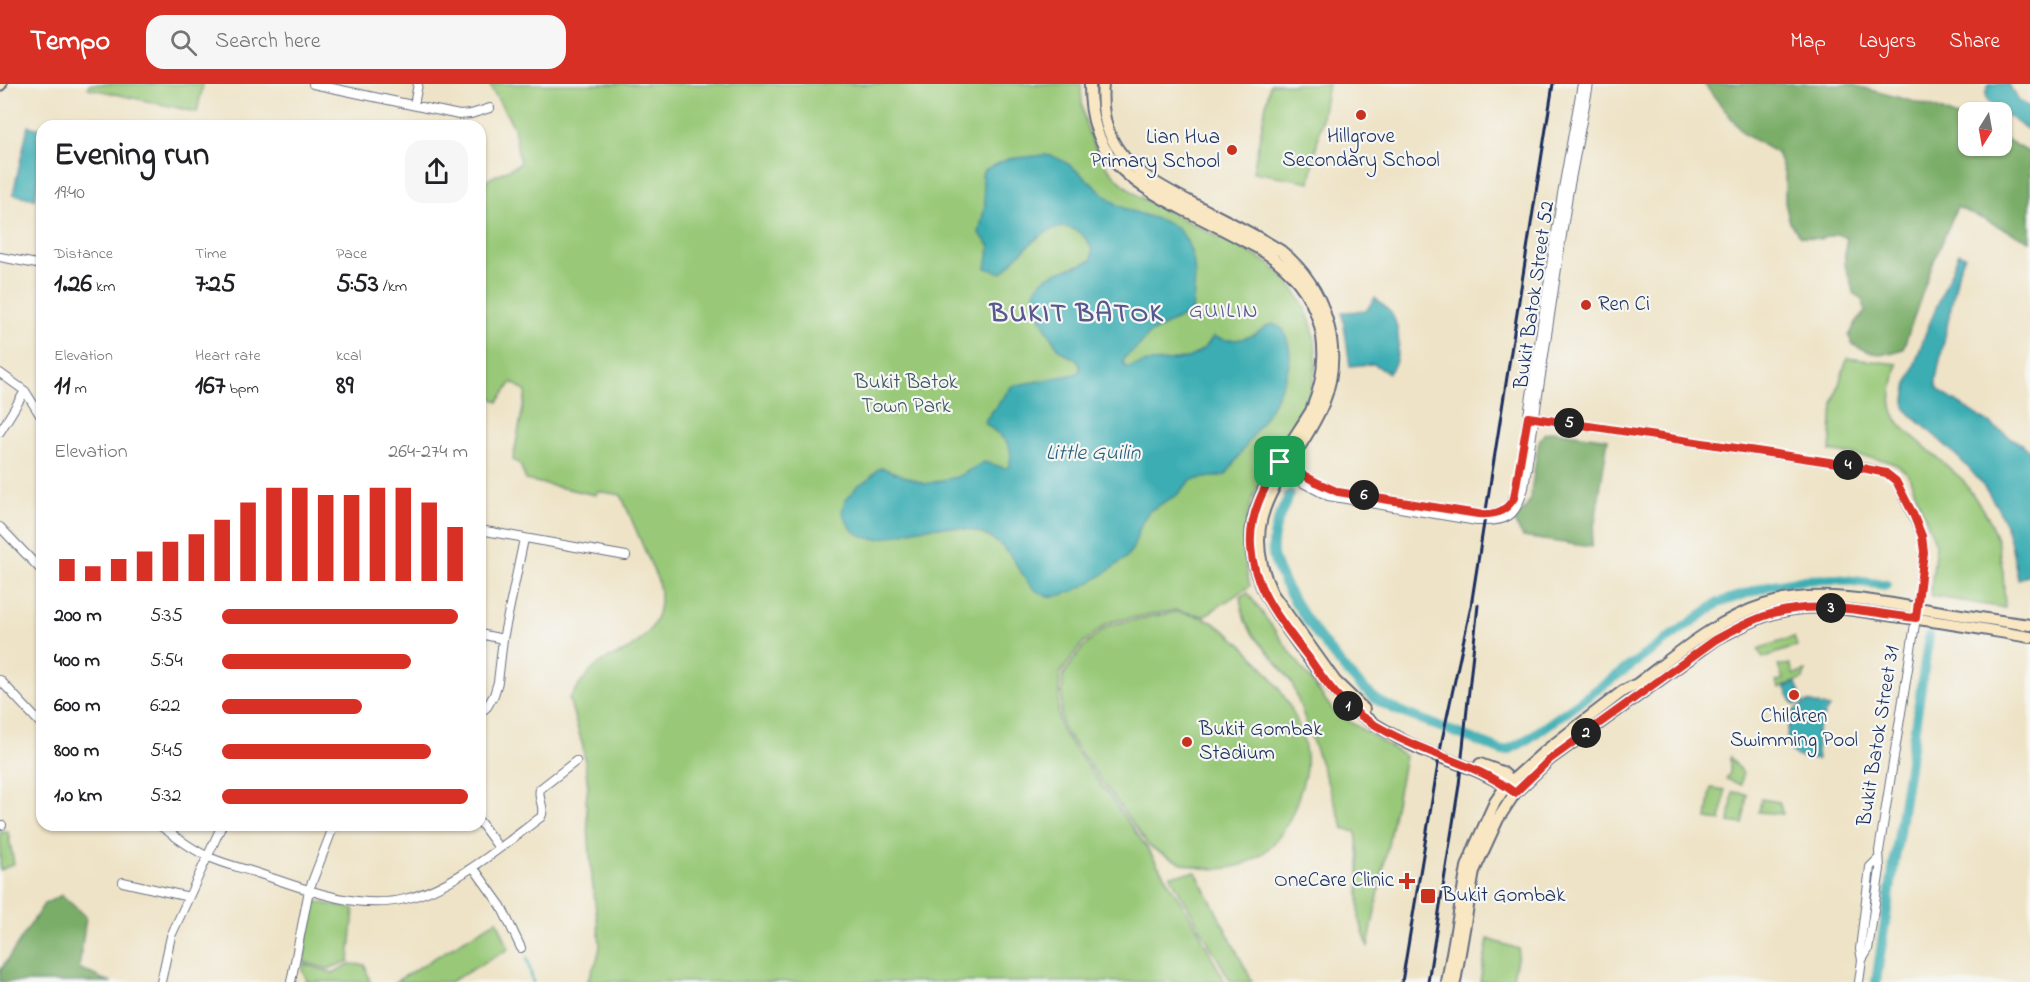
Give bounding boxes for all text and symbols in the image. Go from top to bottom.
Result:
search box [146,15,566,69]
text: Tempo [30,22,110,63]
icon: search [167,26,200,59]
text: Search here [215,26,321,58]
text: Map [1790,27,1826,57]
text: Layers [1859,27,1916,57]
text: Share [1949,27,2000,57]
north arrow [1958,102,2012,156]
map controls [1958,102,2012,156]
marker: Hillgrove Secondary School [1354,108,1368,122]
place label: Hillgrove Secondary School [1282,122,1440,178]
place label: Lian Hua Primary School [1090,123,1220,179]
text: Evening run [54,132,209,180]
button: share [405,140,468,203]
marker: Lian Hua Primary School [1225,143,1239,157]
text: 19:40 [54,179,85,208]
street label: Bukit Batok Street 52 [1507,199,1563,392]
text: Distance [54,242,113,266]
text: Time [195,242,227,266]
text: Pace [336,242,367,266]
text: 1.26 [54,266,92,304]
text: 7:25 [195,266,236,304]
text: 5:53 [336,266,379,304]
text: km [92,275,115,299]
text: /km [379,275,407,299]
place label: Ren Ci [1598,290,1650,320]
district label: BUKIT BATOK [988,295,1164,334]
district label: GUILIN [1189,296,1259,328]
marker: Ren Ci [1579,298,1593,312]
text: Elevation [54,344,113,368]
text: Heart rate [195,344,261,368]
text: kcal [336,344,361,368]
text: 11 [54,368,71,406]
text: 167 [195,368,225,406]
text: 89 [336,368,354,406]
park label: Bukit Batok Town Park [853,368,958,422]
text: m [71,377,87,401]
text: bpm [225,377,259,401]
pin: 5 [1554,408,1584,438]
text: 5 [1564,411,1574,435]
pin [1254,436,1305,487]
text: Elevation [54,438,128,467]
text: 264–274 m [388,438,468,467]
water label: Little Guilin [1046,438,1142,470]
icon: arrive [1263,445,1296,478]
pin: 4 [1833,450,1863,480]
text: 4 [1845,453,1851,477]
pin: 6 [1349,480,1379,510]
text: 6 [1360,483,1368,507]
pin: 3 [1816,593,1846,623]
text: 3 [1828,596,1834,620]
text: 200 m [54,602,102,631]
text: 5:35 [150,602,183,631]
street label: Bukit Batok Street 31 [1850,643,1908,829]
text: 400 m [54,647,100,676]
text: 5:54 [150,647,183,676]
marker: Children Swimming Pool [1787,688,1801,702]
pin: 1 [1333,691,1363,721]
text: 600 m [54,692,101,721]
text: 6:22 [150,692,180,721]
text: 1 [1345,694,1351,718]
place label: Children Swimming Pool [1730,702,1858,758]
place label: Bukit Gombak Stadium [1198,715,1323,769]
pin: 2 [1571,718,1601,748]
text: 2 [1582,721,1590,745]
marker: Bukit Gombak Stadium [1180,735,1194,749]
text: 800 m [54,737,99,766]
text: 5:45 [150,737,183,766]
text: 1.0 km [54,782,102,811]
text: 5:32 [150,782,181,811]
place label: OneCare Clinic [1274,866,1395,896]
marker: OneCare Clinic [1398,872,1416,890]
place label: Bukit Gombak [1441,881,1566,911]
marker: Bukit Gombak [1419,887,1437,905]

